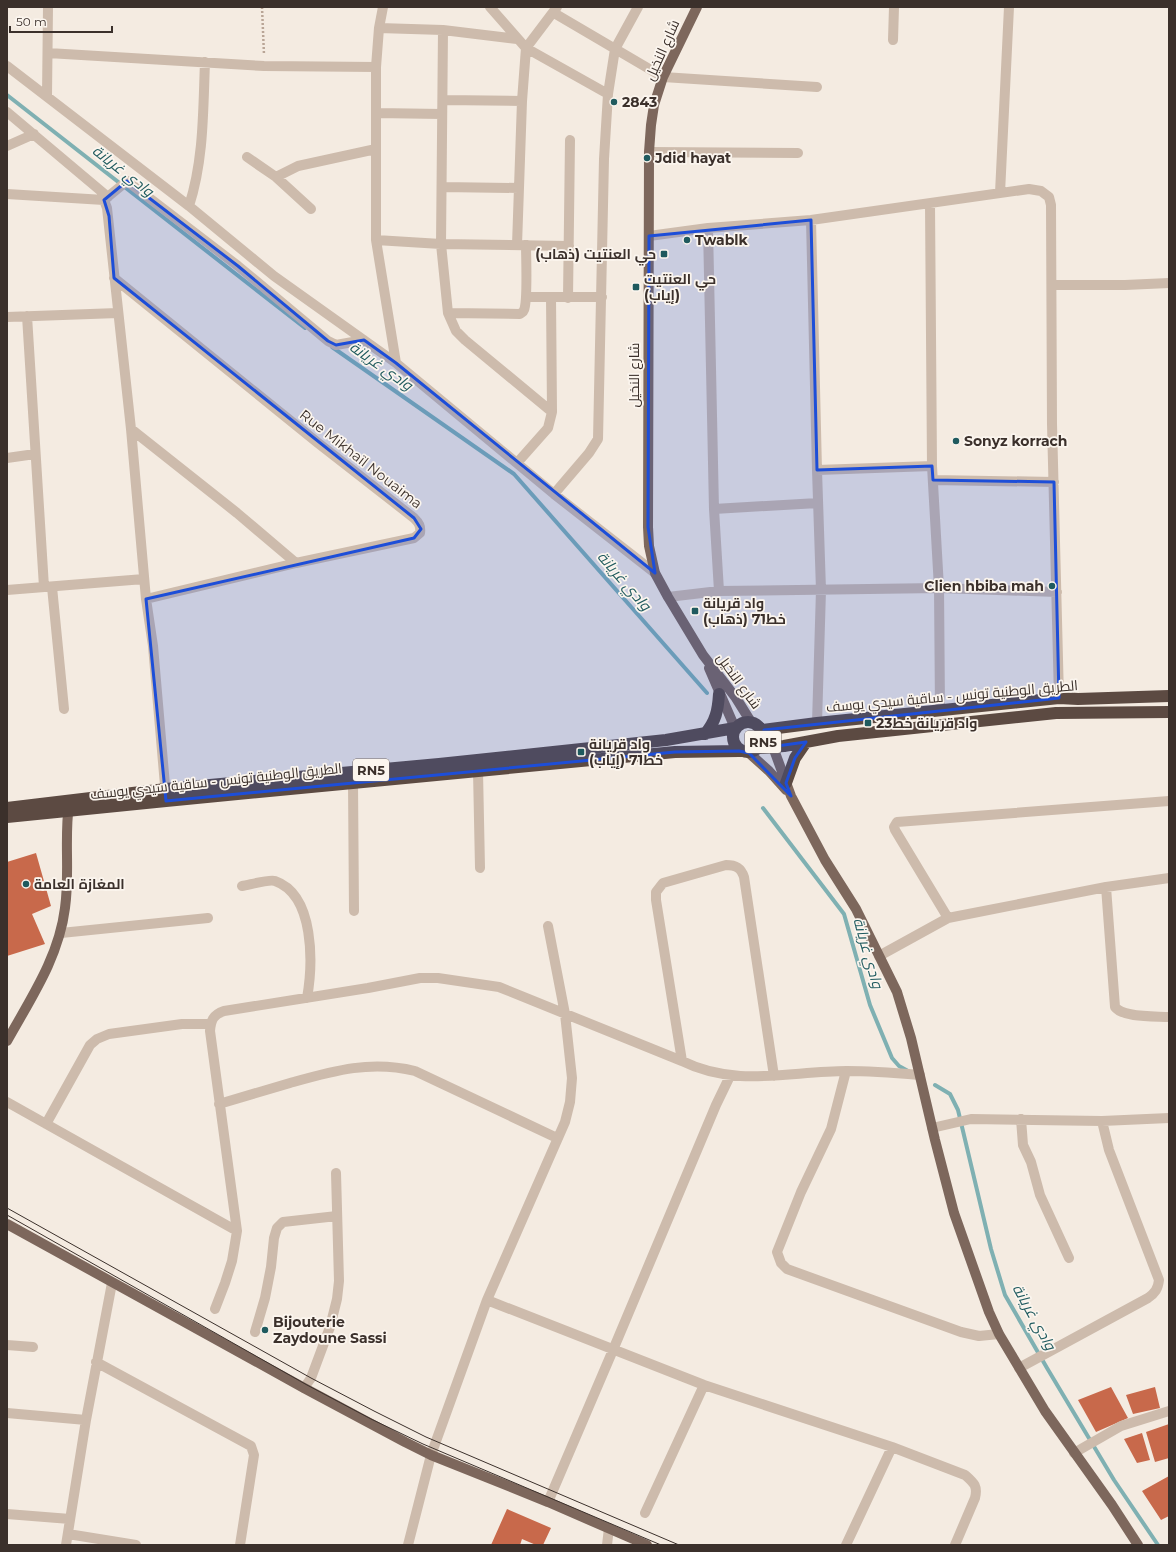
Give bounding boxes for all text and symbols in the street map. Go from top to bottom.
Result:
scale bar [10,8,112,34]
text: 50 m [16,14,47,29]
street label: شارع النخيل [641,17,683,83]
place label: 2843 [622,93,657,111]
marker: 2843 [609,97,619,107]
water label: وادي غريانة [87,141,158,203]
place label: Jdid hayat [654,149,731,167]
marker: Jdid hayat [642,153,652,163]
place label: Twablk [695,231,749,249]
marker: Twablk [682,235,692,245]
place label: حي العنتيت (ذهاب) [535,245,656,266]
marker: حي العنتيت (ذهاب) [659,249,669,259]
place label: حي العنتيت (إياب) [644,270,716,305]
marker: حي العنتيت (إياب) [631,282,641,292]
water label: وادي غريانة [344,337,417,397]
street label: شارع النخيل [625,343,643,407]
street label: Rue Mikhaïl Nouaima [296,405,426,513]
place label: Sonyz korrach [964,432,1068,450]
marker: Sonyz korrach [951,436,961,446]
water label: وادي غريانة [591,547,656,617]
place label: Clien hbiba mah [924,577,1044,595]
marker: Clien hbiba mah [1047,581,1057,591]
place label: واد قريانة خط71 (ذهاب) [703,594,786,628]
marker: واد قريانة خط71 (ذهاب) [690,606,700,616]
street label: شارع النخيل [713,649,765,713]
street label: الطريق الوطنية تونس - ساقية سيدي يوسف [825,676,1079,719]
place label: واد قريانة خط23 [876,714,978,732]
marker: واد قريانة خط23 [863,718,873,728]
road number: RN5 [745,731,781,753]
place label: واد قريانة خط71 (إياب) [589,735,663,770]
marker: واد قريانة خط71 (إياب) [576,747,586,757]
street label: الطريق الوطنية تونس - ساقية سيدي يوسف [89,759,343,806]
road number: RN5 [353,759,389,781]
place label: المغازة العامة [34,875,125,893]
marker: المغازة العامة [21,879,31,889]
water label: وادي غريانة [846,915,888,992]
water label: وادي غريانة [1006,1280,1061,1355]
place label: Bijouterie Zaydoune Sassi [273,1313,387,1347]
marker: Bijouterie Zaydoune Sassi [260,1325,270,1335]

